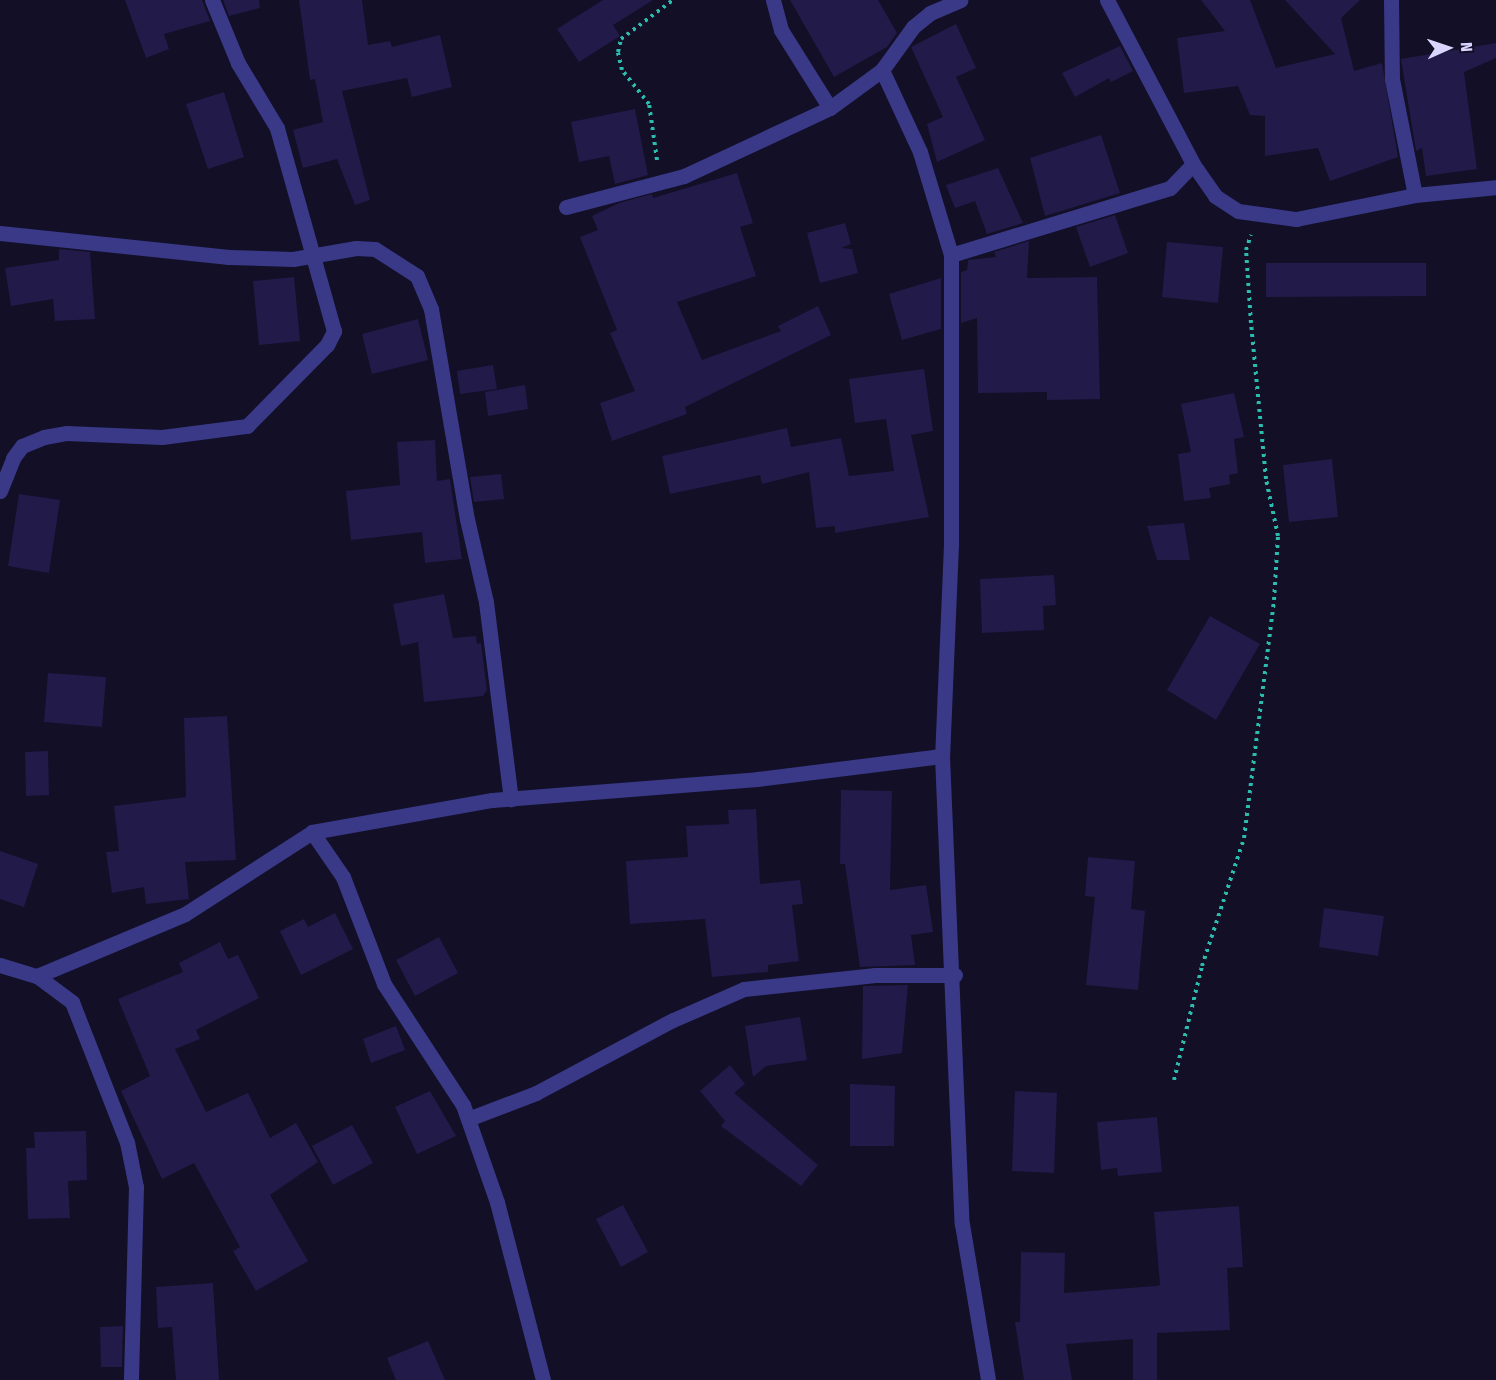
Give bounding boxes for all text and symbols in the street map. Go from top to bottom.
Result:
north arrow [1418,18,1478,78]
text: N [1457,42,1476,52]

